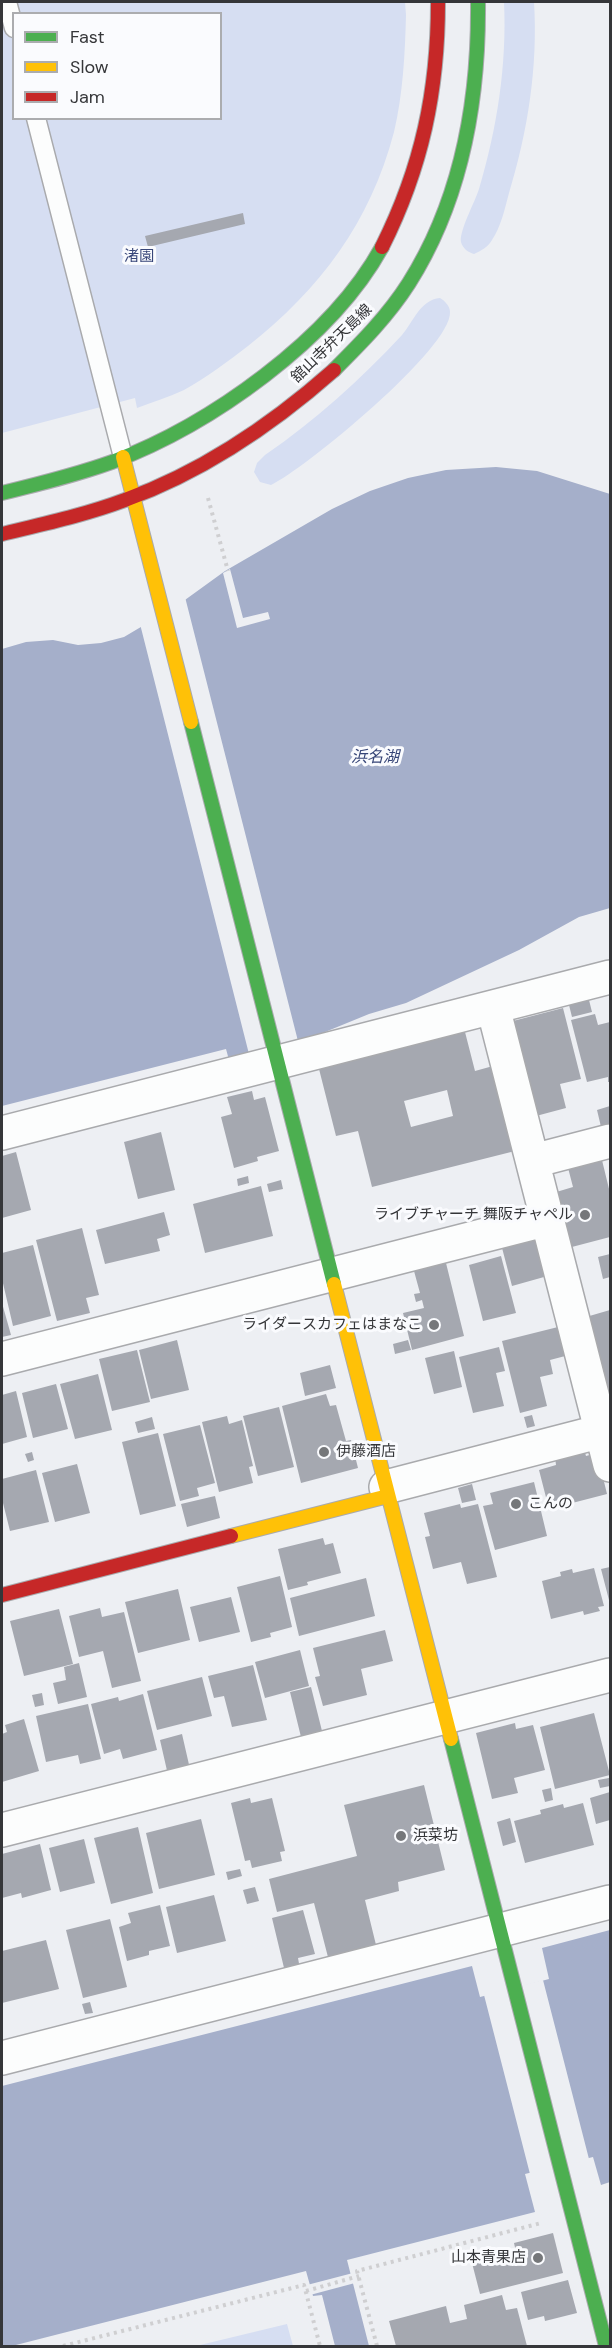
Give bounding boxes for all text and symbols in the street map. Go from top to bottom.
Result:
legend [12,12,222,120]
text: Fast [70,25,105,49]
text: Slow [70,55,109,79]
text: Jam [70,85,105,109]
park label: 渚園 [124,248,154,266]
street label: 舘山寺弁天島線 [288,301,376,387]
water label: 浜名湖 [351,748,399,768]
place label: ライブチャーチ 舞阪チャペル [374,1206,573,1224]
marker: ライブチャーチ 舞阪チャペル [578,1208,592,1222]
place label: ライダースカフェはまなこ [242,1316,422,1334]
marker: ライダースカフェはまなこ [427,1318,441,1332]
place label: 伊藤酒店 [336,1443,396,1461]
marker: 伊藤酒店 [317,1445,331,1459]
place label: こんの [528,1495,573,1513]
marker: こんの [509,1497,523,1511]
place label: 浜菜坊 [413,1827,458,1845]
marker: 浜菜坊 [394,1829,408,1843]
place label: 山本青果店 [451,2249,526,2267]
marker: 山本青果店 [531,2251,545,2265]

